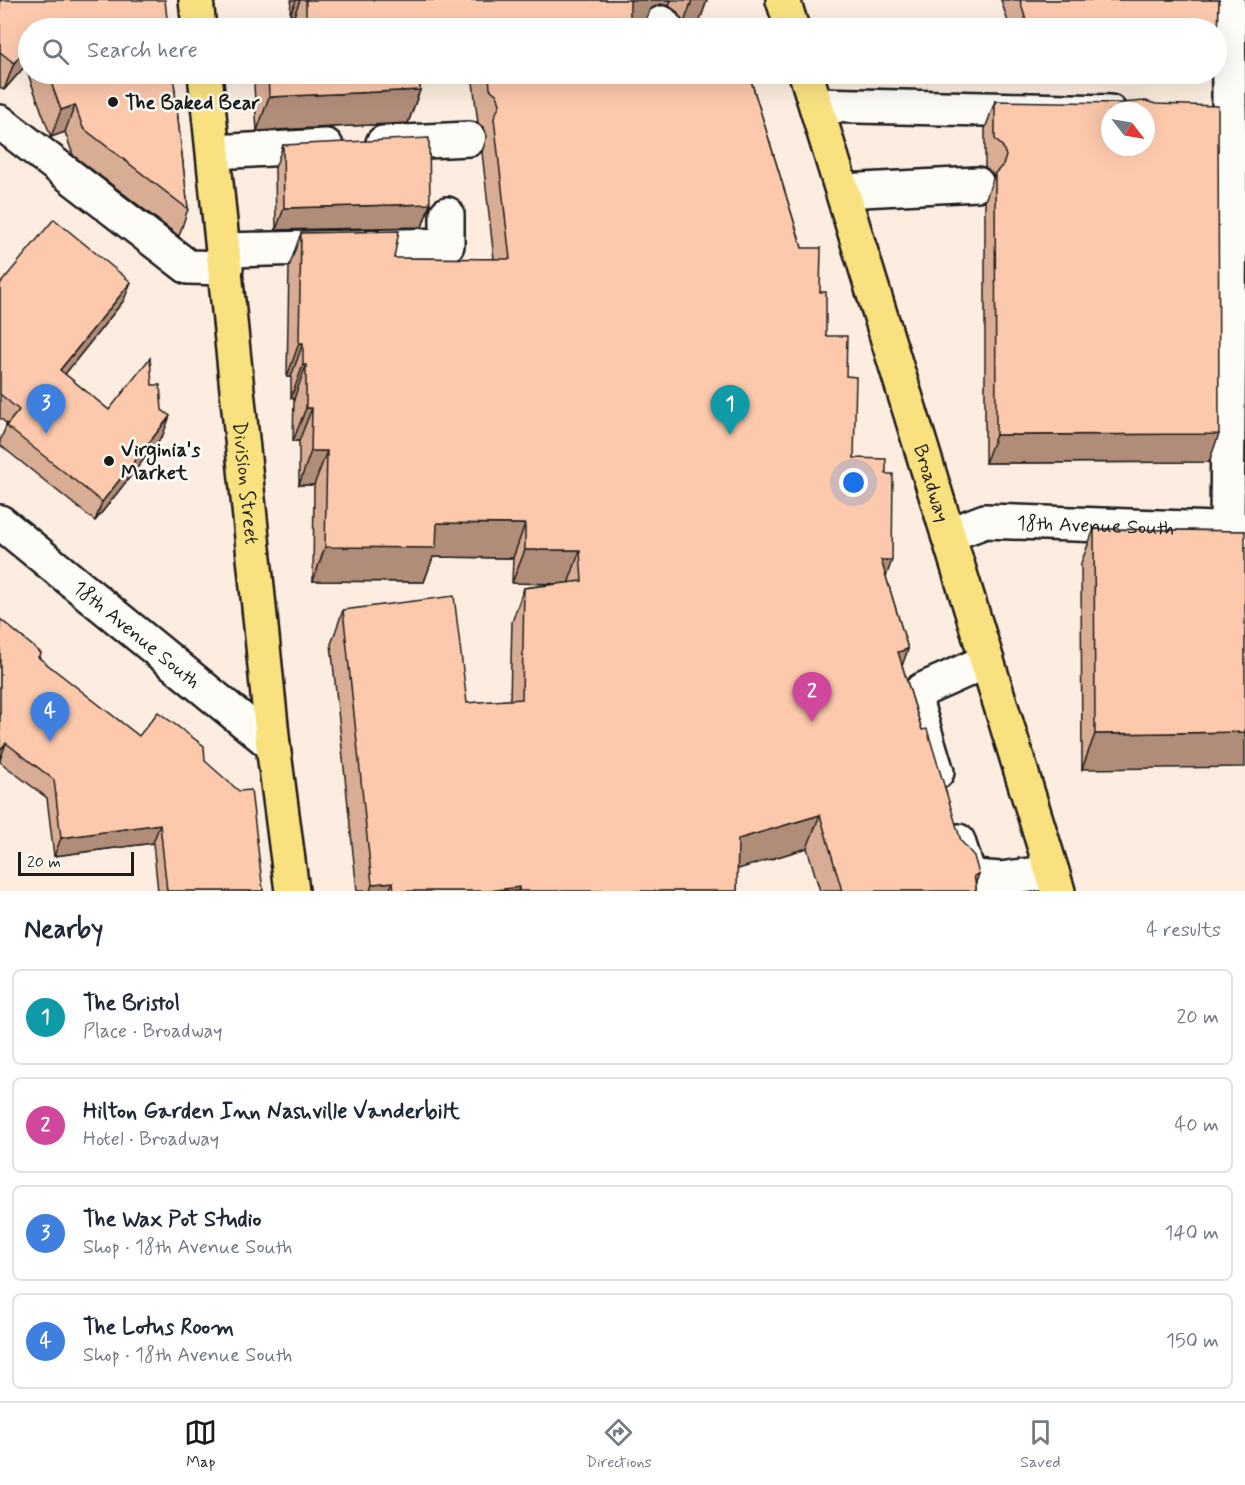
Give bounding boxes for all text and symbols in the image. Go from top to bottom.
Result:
search box [18,18,1227,84]
icon: search [39,35,72,68]
text: Search here [87,37,198,65]
place label: The Baked Bear [125,90,261,117]
marker: The Baked Bear [106,95,120,109]
north arrow [1101,102,1155,156]
pin: 3 [26,384,66,434]
pin: 1 [710,386,750,435]
street label: Division Street [225,420,265,546]
place label: Virginia's Market [121,437,200,487]
street label: Broadway [906,441,955,526]
marker: Virginia's Market [102,454,116,468]
your location [839,468,868,497]
street label: 18th Avenue South [1016,510,1174,543]
street label: 18th Avenue South [67,575,206,695]
pin: 2 [792,672,832,722]
pin: 4 [31,692,70,742]
scale bar [18,849,134,876]
text: 20 m [27,852,61,873]
text: Nearby [24,913,103,947]
text: 4 results [1146,917,1221,944]
text: The Bristol [83,990,180,1018]
text: 1 [41,1004,50,1031]
text: 20 m [1176,1004,1219,1031]
text: Place · Broadway [83,1018,223,1045]
text: Hilton Garden Inn Nashville Vanderbilt [83,1098,460,1126]
text: 2 [41,1112,50,1139]
text: 40 m [1175,1112,1219,1139]
text: Hotel · Broadway [83,1126,219,1153]
text: The Wax Pot Studio [83,1206,262,1234]
text: 3 [41,1220,50,1247]
text: 140 m [1165,1220,1219,1247]
text: Shop · 18th Avenue South [83,1234,292,1261]
text: The Lotus Room [83,1314,234,1342]
text: 4 [40,1328,51,1355]
text: 150 m [1166,1328,1219,1355]
text: Shop · 18th Avenue South [83,1342,292,1369]
tab: Map [184,1416,217,1473]
tab: Directions [586,1416,652,1473]
tab: Saved [1020,1416,1061,1473]

